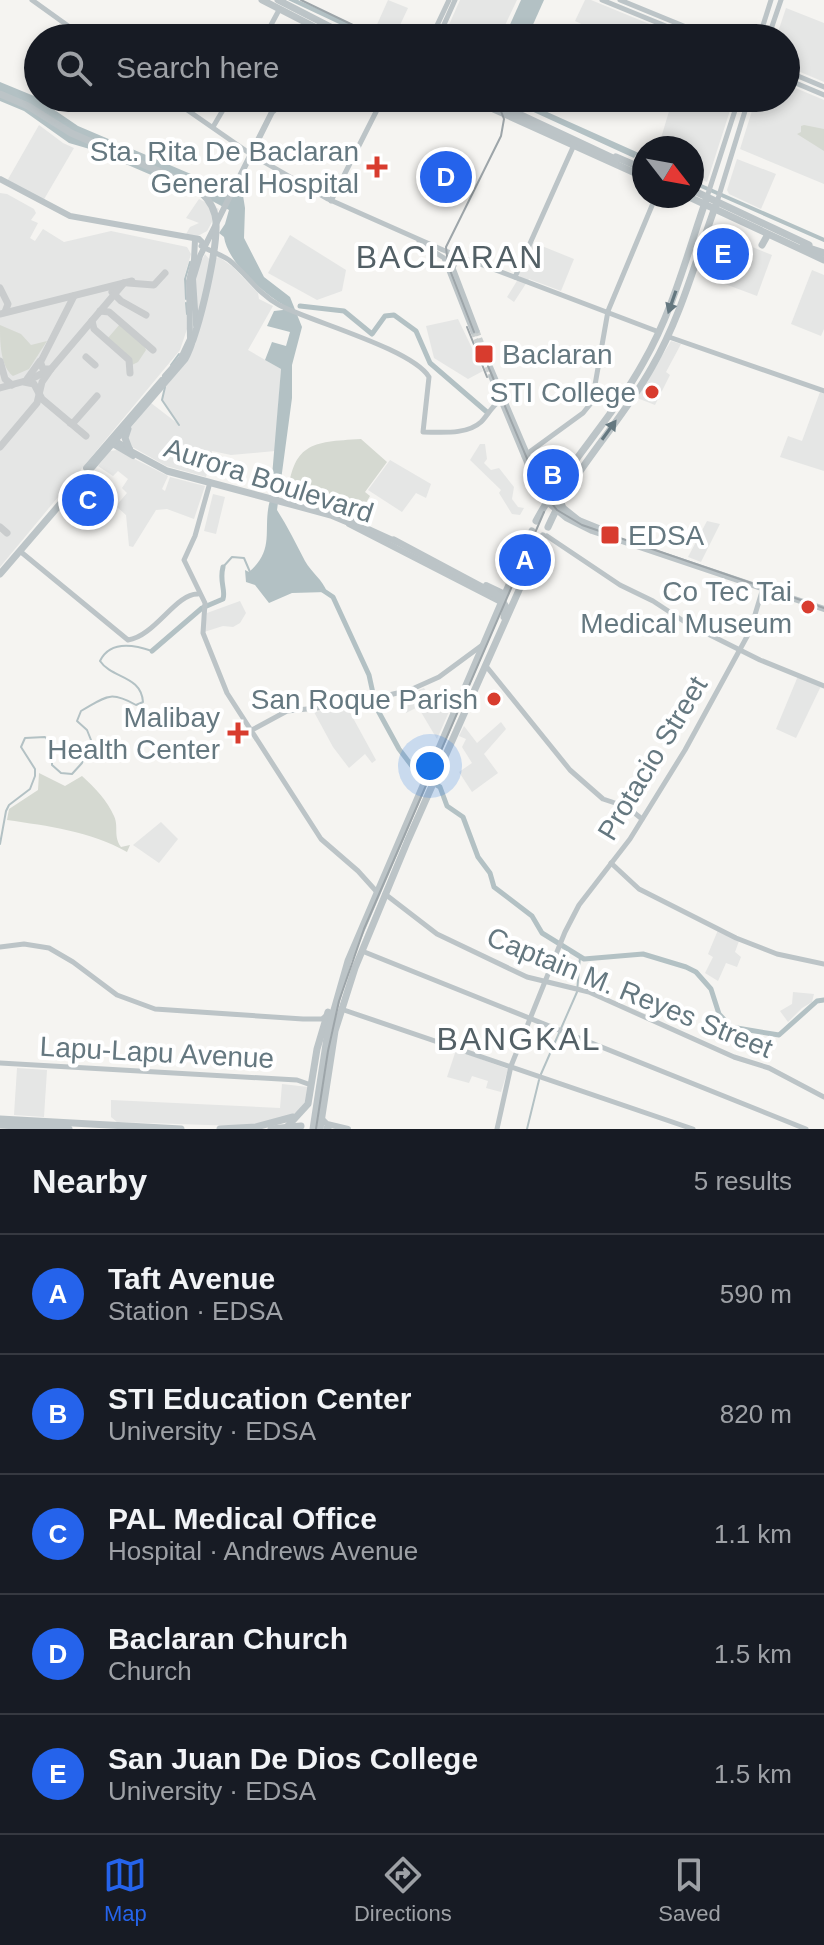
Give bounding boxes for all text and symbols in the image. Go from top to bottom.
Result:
search box [24,24,800,112]
icon: search [52,46,96,90]
text: Search here [116,51,279,84]
place label: Sta. Rita De Baclaran General Hospital [90,136,359,199]
north arrow [632,136,704,208]
pin: D [420,147,472,207]
marker: Sta. Rita De Baclaran General Hospital [366,156,388,178]
pin: E [697,224,749,284]
district label: BACLARAN [356,239,544,275]
one-way arrow [666,290,678,314]
place label: Baclaran [502,339,613,370]
marker: Baclaran [473,343,495,365]
place label: STI College [490,377,636,408]
marker: STI College [643,383,661,401]
one-way arrow [601,420,617,440]
street label: Aurora Boulevard [160,432,377,529]
pin: B [527,445,579,505]
pin: C [62,470,114,530]
place label: EDSA [628,520,705,551]
marker: EDSA [599,524,621,546]
pin: A [499,530,551,590]
place label: Co Tec Tai Medical Museum [580,576,792,639]
marker: Co Tec Tai Medical Museum [799,598,817,616]
street label: Protacio Street [591,671,714,846]
place label: San Roque Parish [251,684,478,715]
marker: San Roque Parish [485,690,503,708]
place label: Malibay Health Center [47,702,220,765]
marker: Malibay Health Center [227,722,249,744]
your location [410,746,450,786]
street label: Captain M. Reyes Street [483,921,777,1064]
district label: BANGKAL [436,1021,602,1057]
street label: Lapu-Lapu Avenue [39,1031,275,1074]
text: Nearby [32,1162,147,1200]
text: 5 results [694,1166,792,1196]
text: Taft Avenue [108,1262,275,1295]
text: A [49,1279,67,1309]
text: 590 m [720,1279,792,1309]
text: Station · EDSA [108,1296,283,1326]
text: STI Education Center [108,1382,411,1415]
text: B [49,1399,67,1429]
text: 820 m [720,1399,792,1429]
text: University · EDSA [108,1416,316,1446]
text: PAL Medical Office [108,1502,377,1535]
text: C [49,1519,67,1549]
text: 1.1 km [714,1519,792,1549]
text: Hospital · Andrews Avenue [108,1536,418,1566]
text: Baclaran Church [108,1622,348,1655]
text: D [49,1639,67,1669]
text: 1.5 km [714,1639,792,1669]
text: Church [108,1656,192,1686]
text: San Juan De Dios College [108,1742,478,1775]
text: E [49,1759,67,1789]
text: 1.5 km [714,1759,792,1789]
text: University · EDSA [108,1776,316,1806]
tab: Map [103,1853,147,1927]
tab: Directions [354,1853,452,1927]
tab: Saved [658,1853,721,1927]

